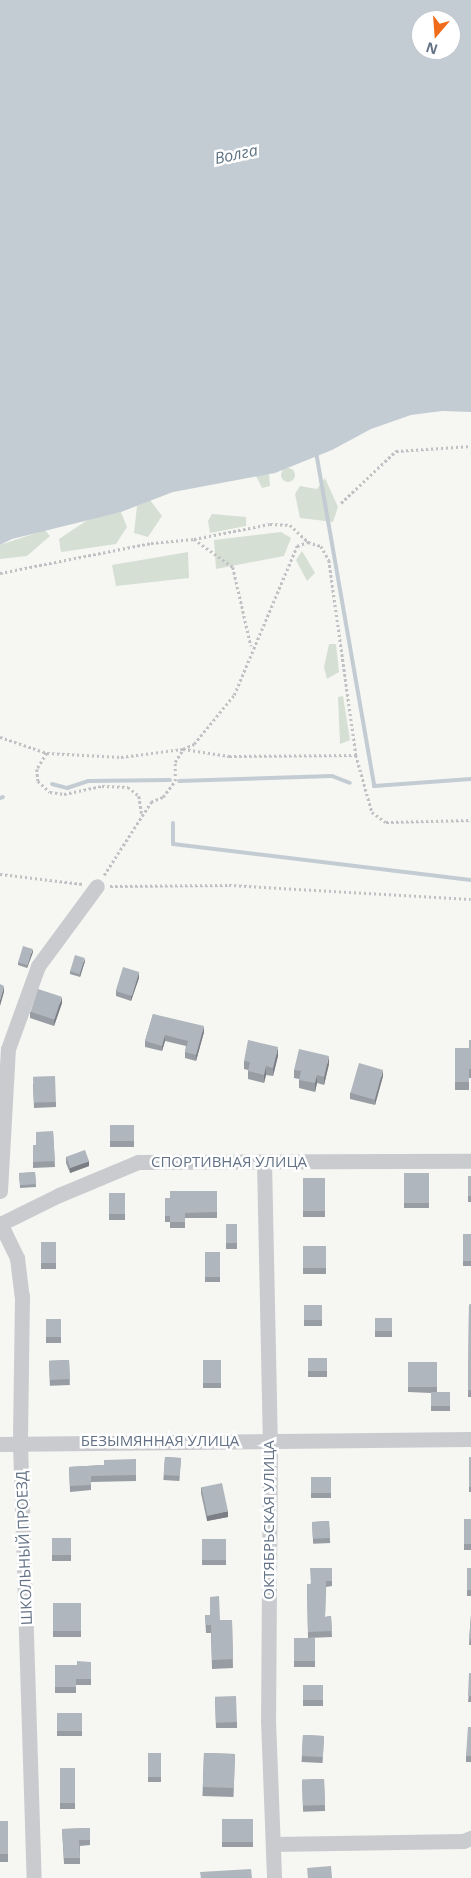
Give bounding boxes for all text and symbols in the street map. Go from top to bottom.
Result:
north arrow [411,10,461,60]
text: N [423,38,440,60]
water label: Волга [213,140,259,168]
street label: СПОРТИВНАЯ УЛИЦА [151,1153,307,1171]
street label: БЕЗЫМЯННАЯ УЛИЦА [81,1432,239,1450]
street label: ОКТЯБРЬСКАЯ УЛИЦА [260,1440,278,1600]
street label: ШКОЛЬНЫЙ ПРОЕЗД [12,1471,36,1625]

